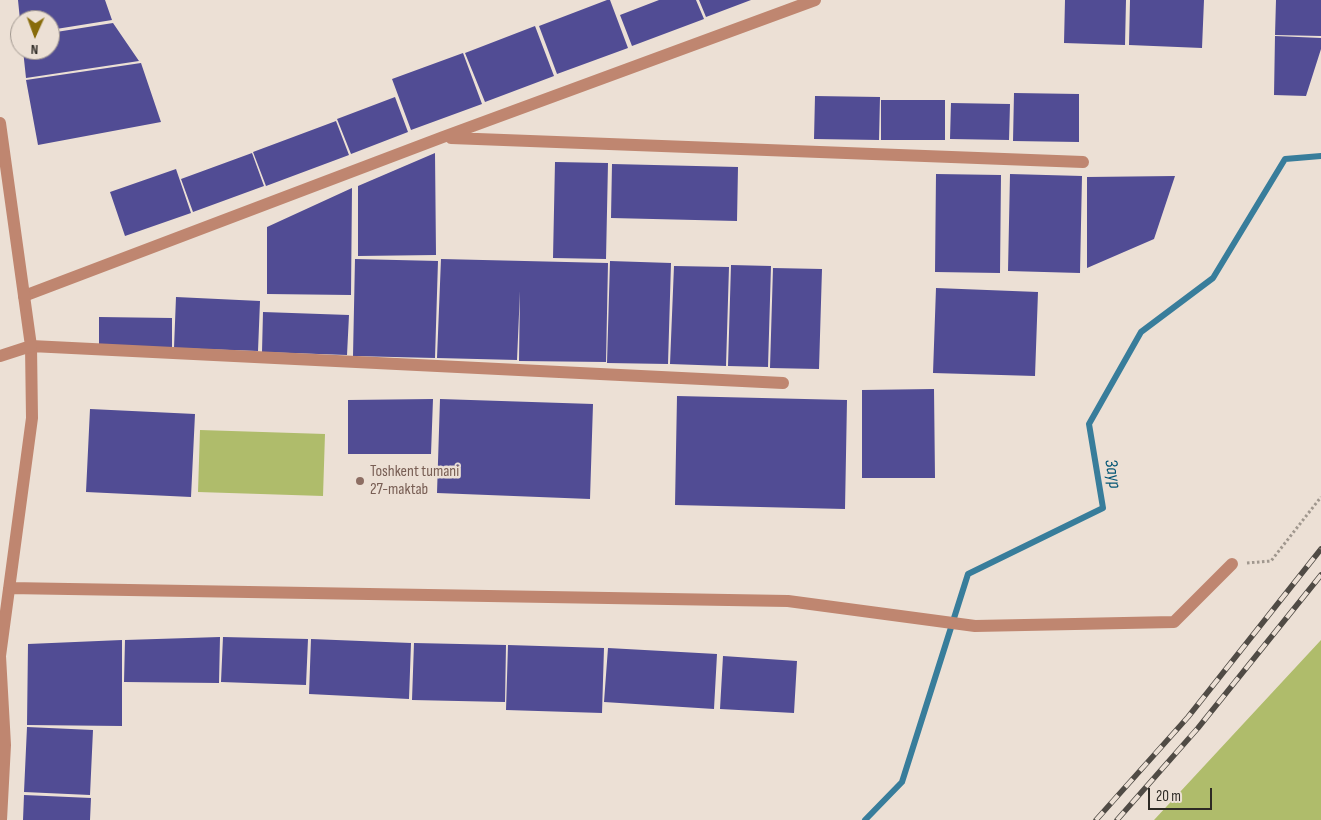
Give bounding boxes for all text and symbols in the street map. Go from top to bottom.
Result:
north arrow [10,10,60,60]
text: N [30,41,39,58]
water label: Заур [1099,458,1125,490]
place label: Toshkent tumani 27-maktab [370,462,459,500]
marker: Toshkent tumani 27-maktab [354,475,366,487]
scale bar [1151,778,1215,810]
text: 20 m [1156,787,1181,806]

